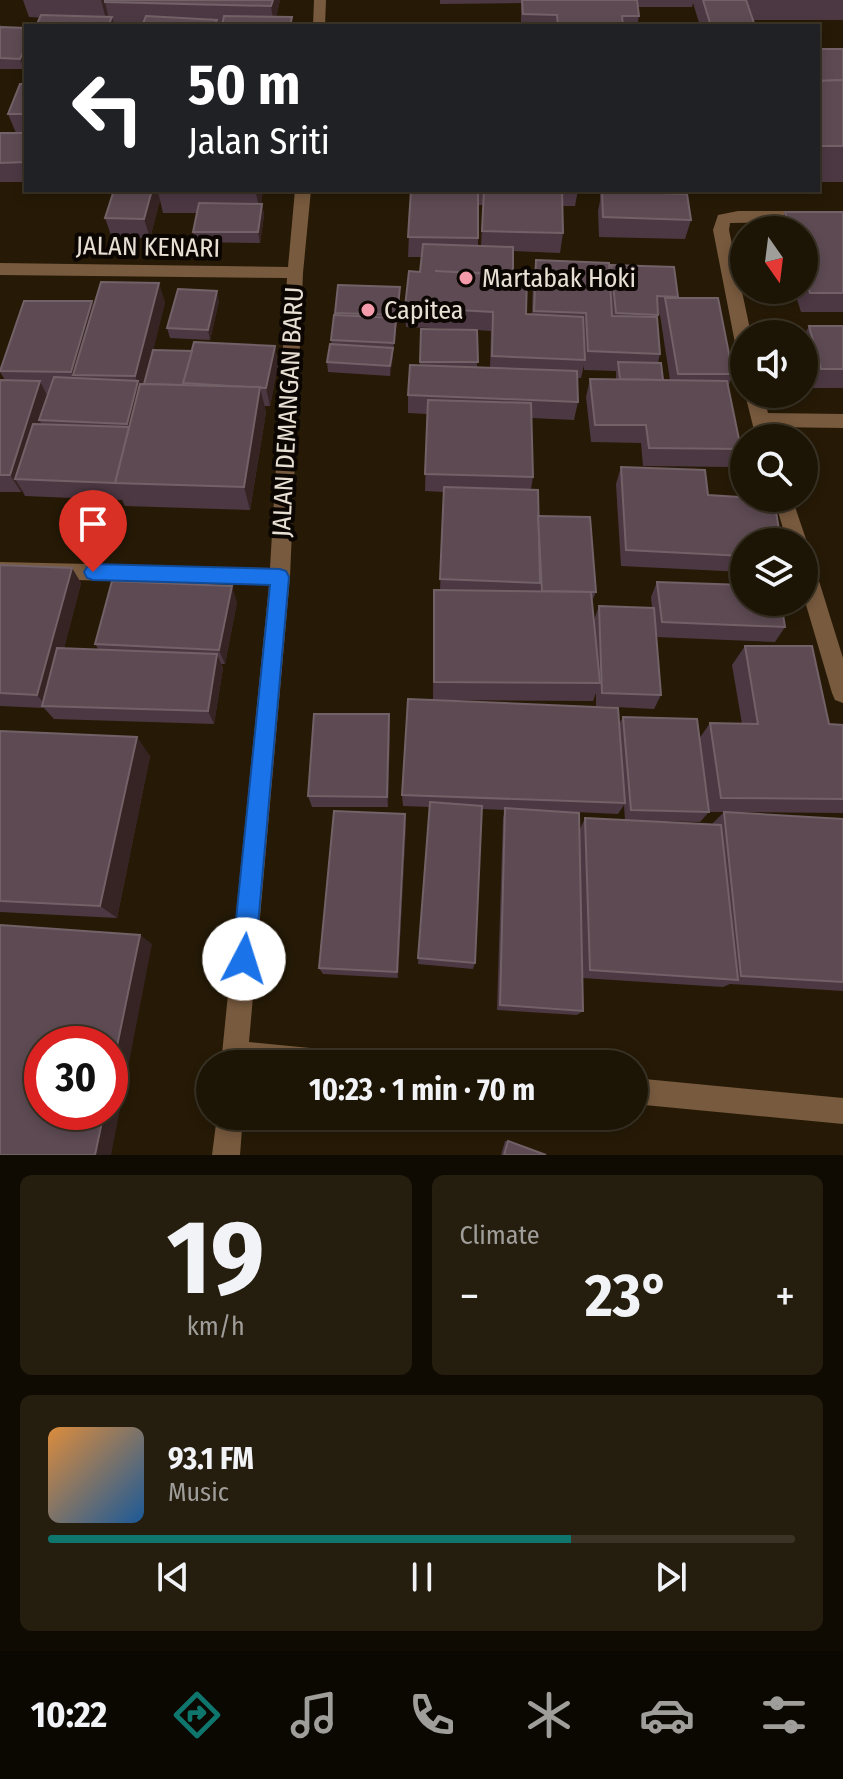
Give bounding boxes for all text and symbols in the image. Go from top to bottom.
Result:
text: 50 m [188,52,300,119]
icon: left [56,56,160,160]
text: Jalan Sriti [188,120,330,164]
north arrow [730,216,818,304]
map controls [730,216,818,616]
street label: JALAN KENARI [76,230,220,264]
place label: Martabak Hoki [482,263,636,294]
marker: Martabak Hoki [457,269,475,287]
street label: JALAN DEMANGAN BARU [266,286,310,538]
place label: Capitea [384,295,464,326]
marker: Capitea [359,301,377,319]
button: sound [730,320,818,408]
button: search [730,424,818,512]
pin [59,490,127,572]
icon: arrive [71,502,115,546]
button: layers [730,528,818,616]
position arrow [202,917,286,1001]
speed limit sign: 30 [24,1026,128,1130]
text: 10:23 · 1 min · 70 m [309,1072,535,1108]
text: 19 [167,1196,265,1321]
text: Climate [460,1220,540,1251]
text: 23° [585,1260,669,1332]
text: − [460,1270,479,1323]
text: + [775,1270,795,1323]
text: km/h [187,1311,245,1342]
text: 93.1 FM [168,1441,254,1477]
text: Music [168,1477,229,1508]
icon: previous [151,1555,195,1599]
icon: pause [400,1555,444,1599]
icon: next [649,1555,693,1599]
icon: directions [169,1687,225,1743]
icon: music [286,1687,342,1743]
icon: phone [404,1687,460,1743]
icon: climate [521,1687,577,1743]
icon: car [639,1687,695,1743]
icon: filters [756,1687,812,1743]
text: 10:22 [31,1693,107,1737]

